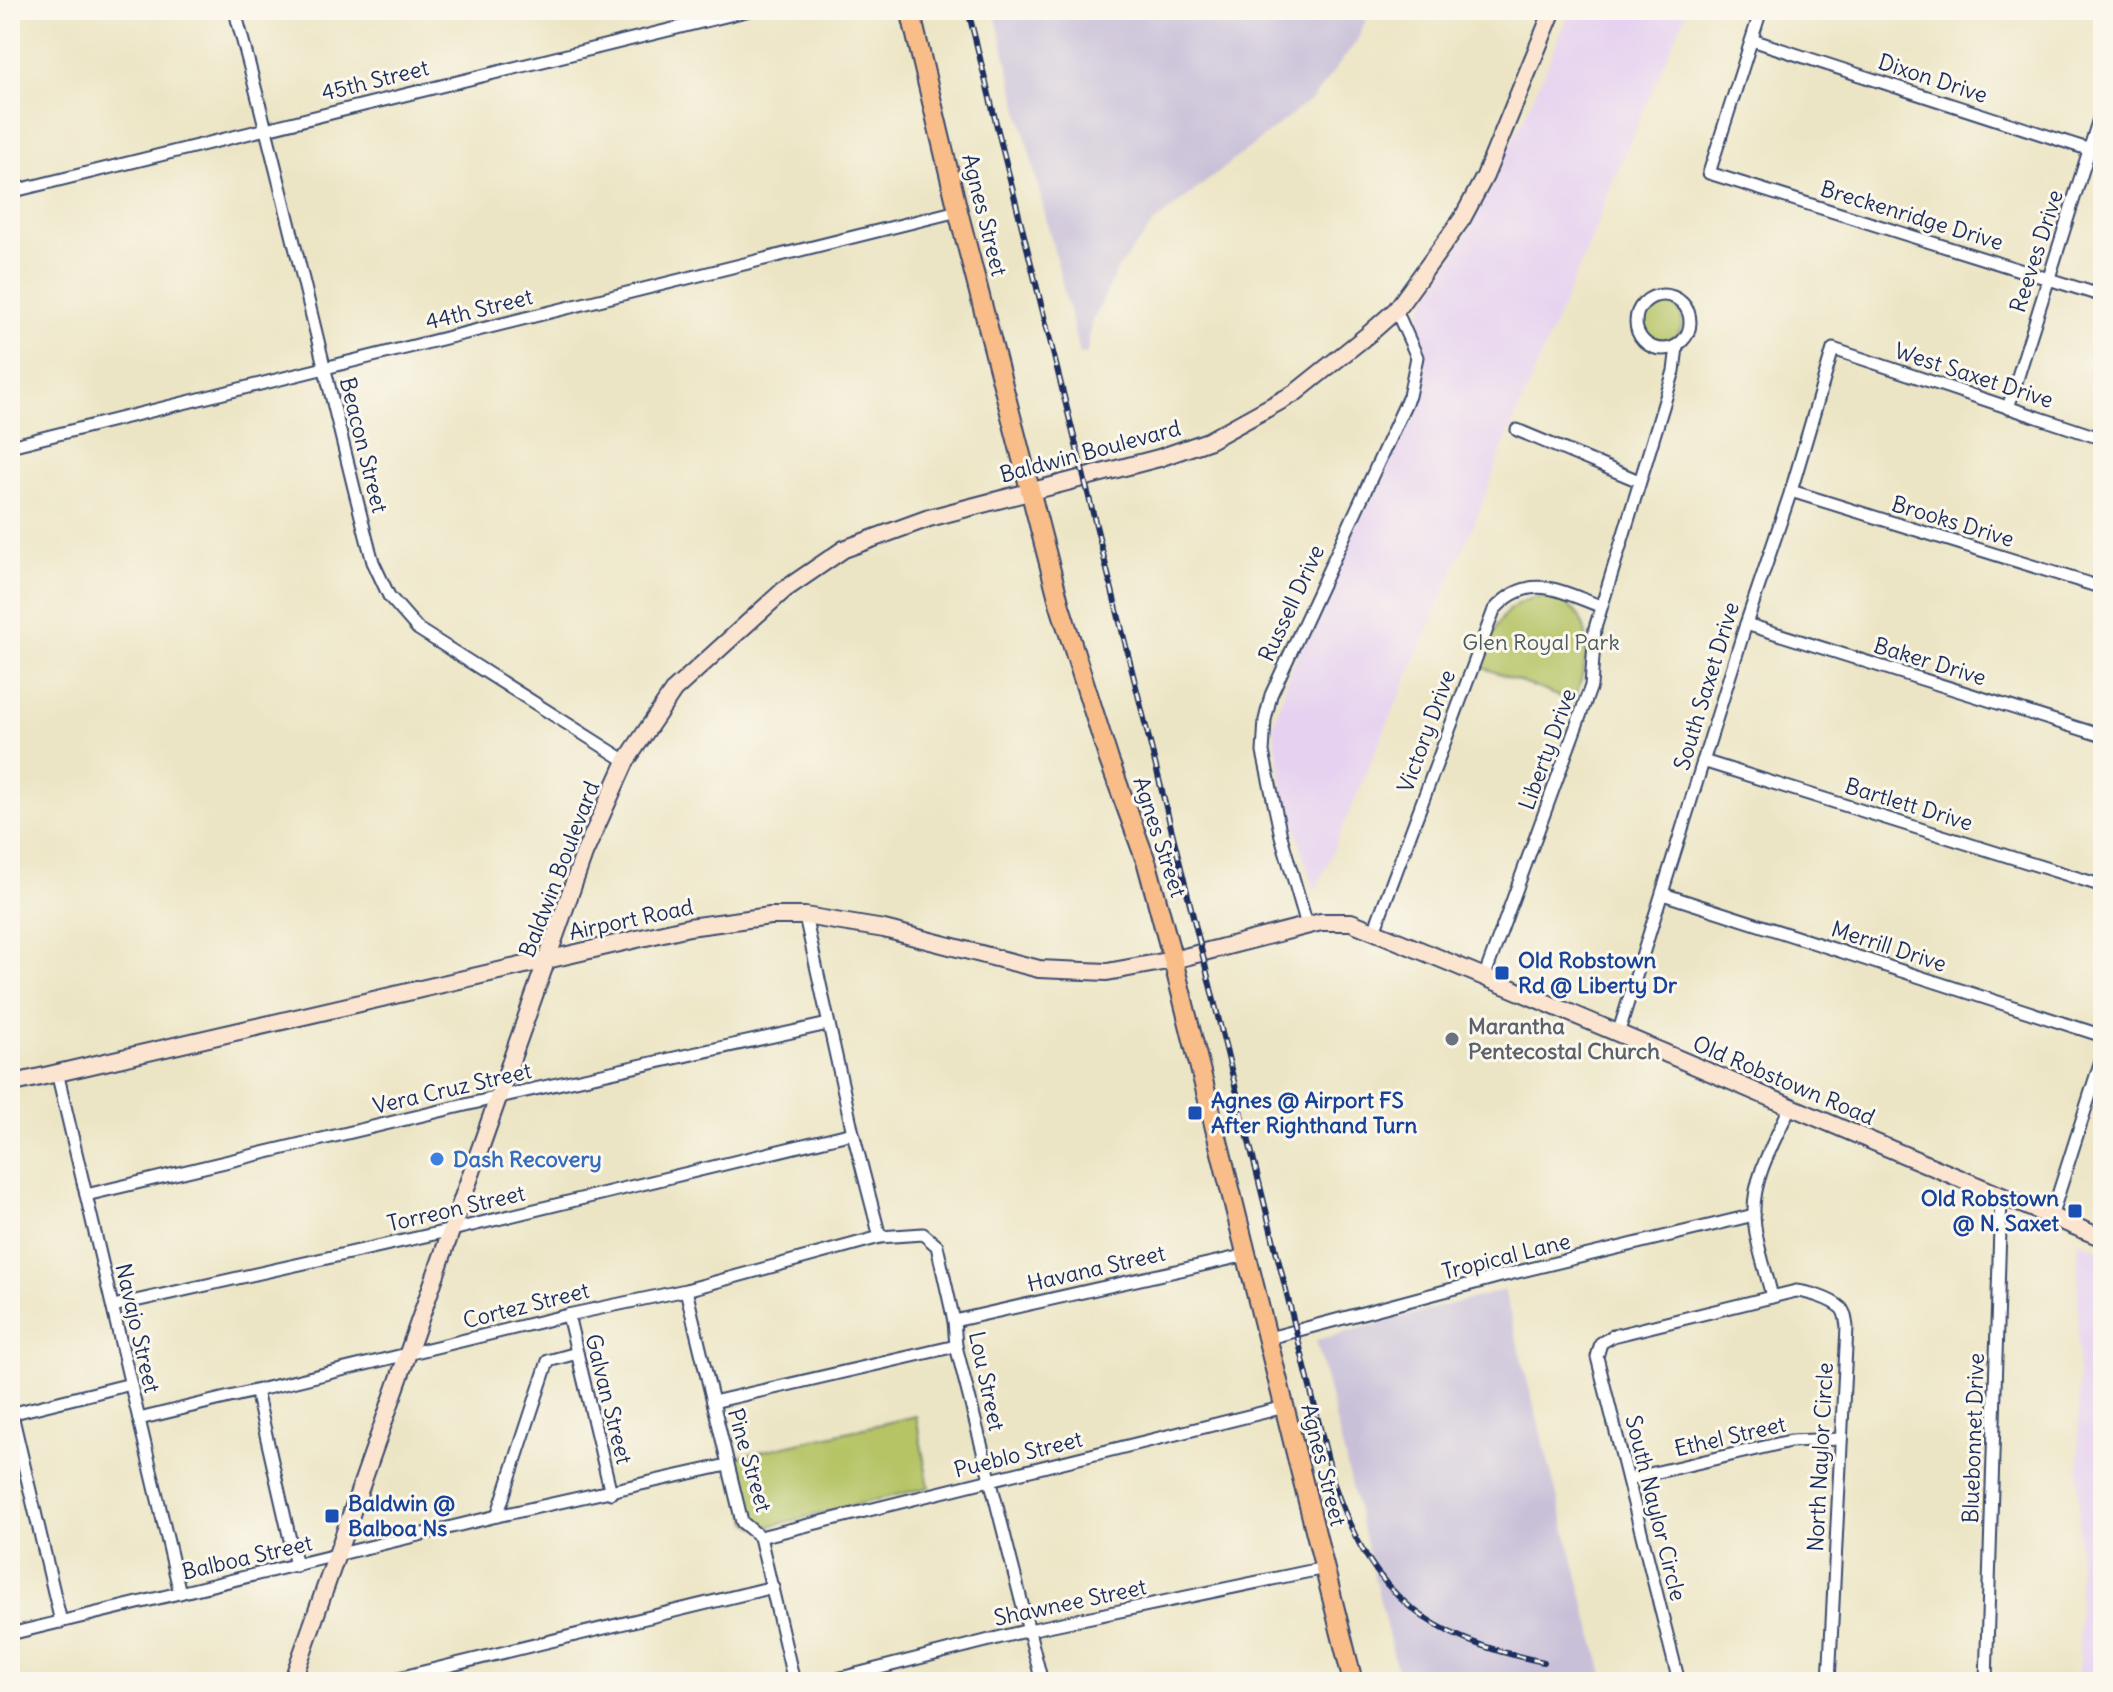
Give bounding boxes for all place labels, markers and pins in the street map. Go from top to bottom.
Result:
place label: Old Robstown Rd @ Liberty Dr [1518,946,1678,999]
marker: Old Robstown Rd @ Liberty Dr [1493,964,1511,982]
place label: Marantha Pentecostal Church [1468,1012,1660,1065]
marker: Marantha Pentecostal Church [1443,1030,1461,1048]
place label: Agnes @ Airport FS After Righthand Turn [1211,1086,1418,1139]
marker: Agnes @ Airport FS After Righthand Turn [1186,1104,1204,1122]
place label: Dash Recovery [453,1145,602,1173]
marker: Dash Recovery [428,1150,446,1168]
place label: Old Robstown @ N. Saxet [1921,1184,2060,1237]
marker: Old Robstown @ N. Saxet [2066,1202,2084,1220]
place label: Baldwin @ Balboa Ns [348,1489,455,1542]
marker: Baldwin @ Balboa Ns [323,1507,341,1525]

